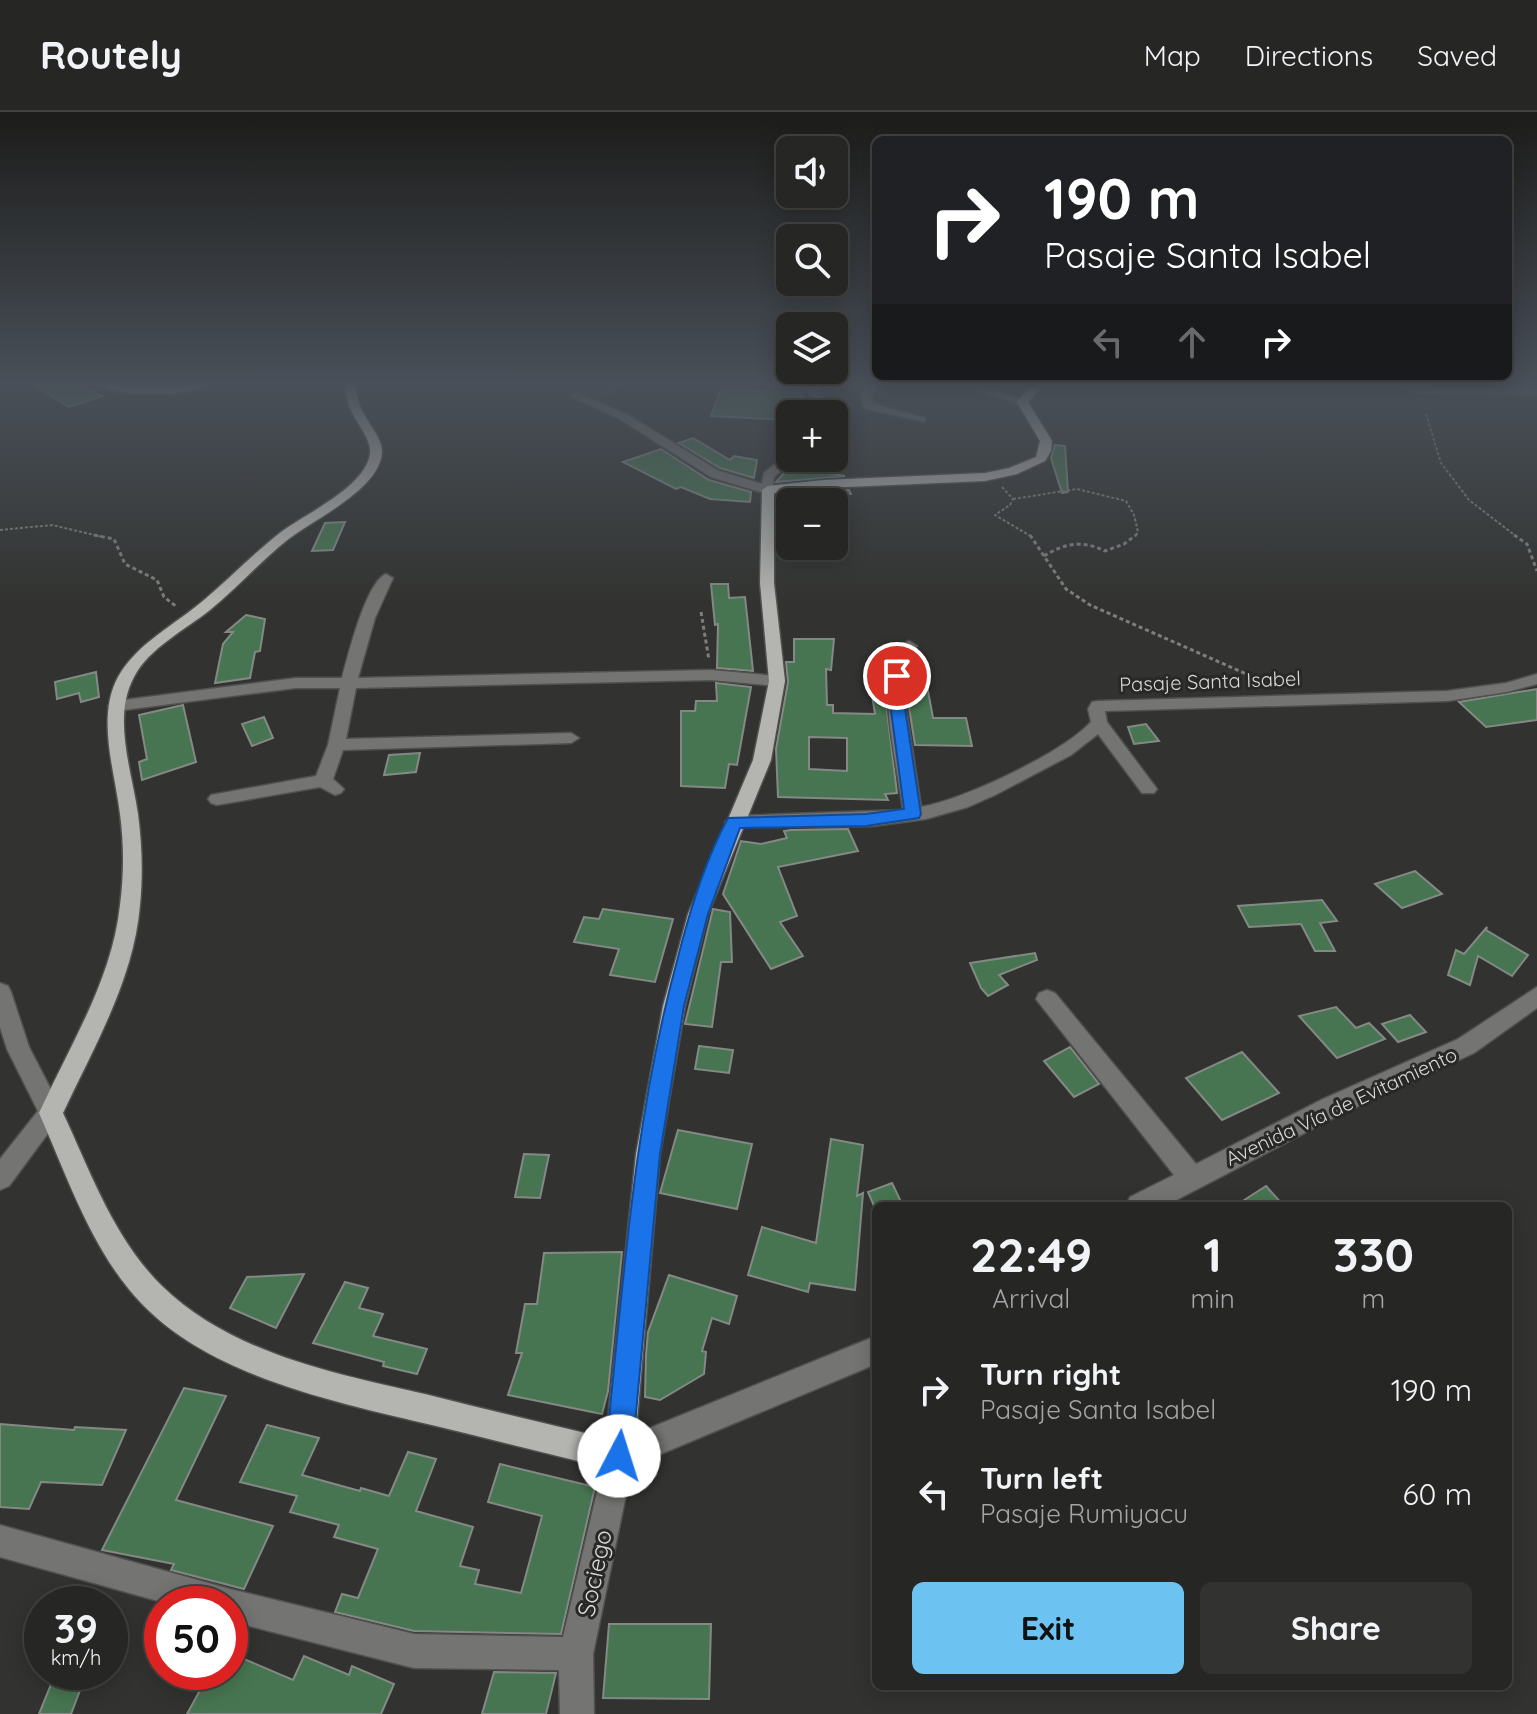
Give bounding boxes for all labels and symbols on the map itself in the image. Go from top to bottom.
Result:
pin [863,642,931,710]
street label: Pasaje Santa Isabel [1119,665,1301,697]
street label: Avenida Vía de Evitamiento [1221,1041,1461,1171]
position arrow [577,1414,661,1498]
street label: Sociego [570,1527,618,1619]
speed limit sign: 50 [144,1586,248,1690]

